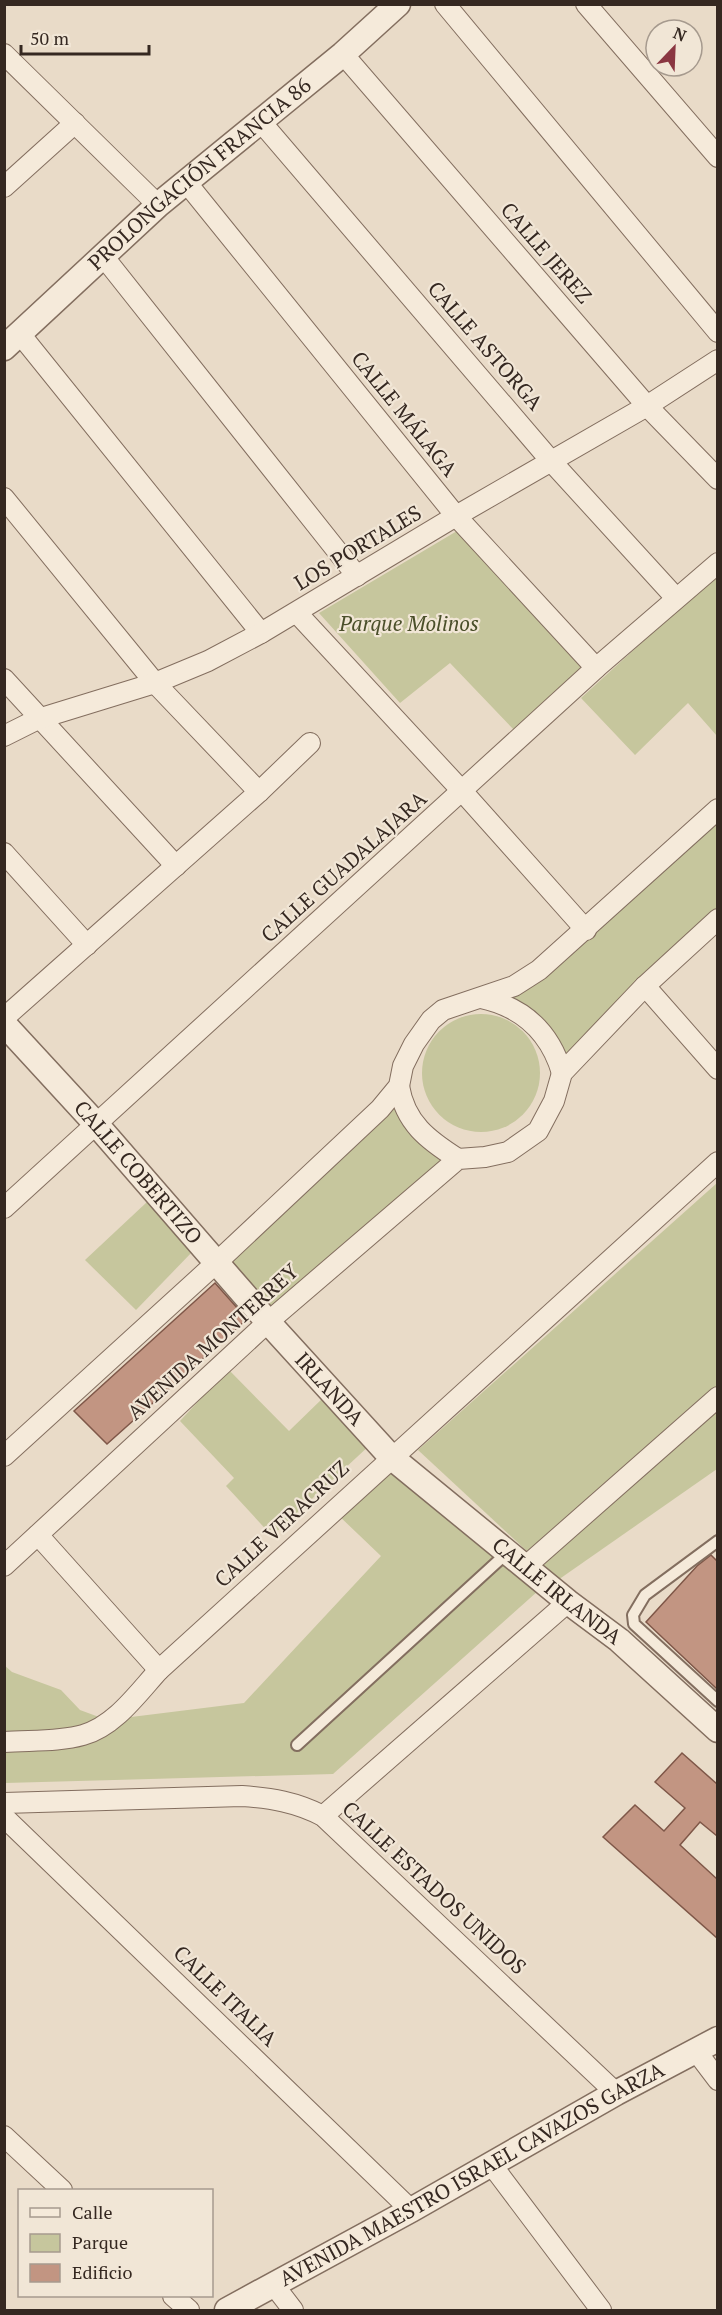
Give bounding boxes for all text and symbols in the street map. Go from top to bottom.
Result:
scale bar [21,18,148,56]
north arrow [644,18,704,78]
text: N [670,22,690,47]
text: 50 m [30,26,70,50]
street label: PROLONGACIÓN FRANCIA 86 [82,71,317,276]
street label: CALLE JEREZ [495,196,599,309]
street label: CALLE ASTORGA [422,275,550,416]
street label: CALLE MÁLAGA [345,345,464,482]
street label: LOS PORTALES [289,498,426,596]
park label: Parque Molinos [338,609,479,637]
street label: CALLE GUADALAJARA [255,784,433,948]
street label: CALLE COBERTIZO [68,1094,209,1250]
street label: AVENIDA MONTERREY [121,1257,304,1426]
street label: IRLANDA [289,1346,371,1432]
street label: CALLE VERACRUZ [208,1454,355,1593]
street label: CALLE IRLANDA [487,1530,628,1651]
street label: CALLE ESTADOS UNIDOS [337,1794,533,1980]
street label: CALLE ITALIA [168,1939,284,2052]
street label: AVENIDA MAESTRO ISRAEL CAVAZOS GARZA [274,2055,669,2292]
legend [18,2189,213,2297]
text: Calle [72,2200,113,2224]
text: Parque [72,2230,128,2254]
text: Edificio [72,2260,132,2284]

